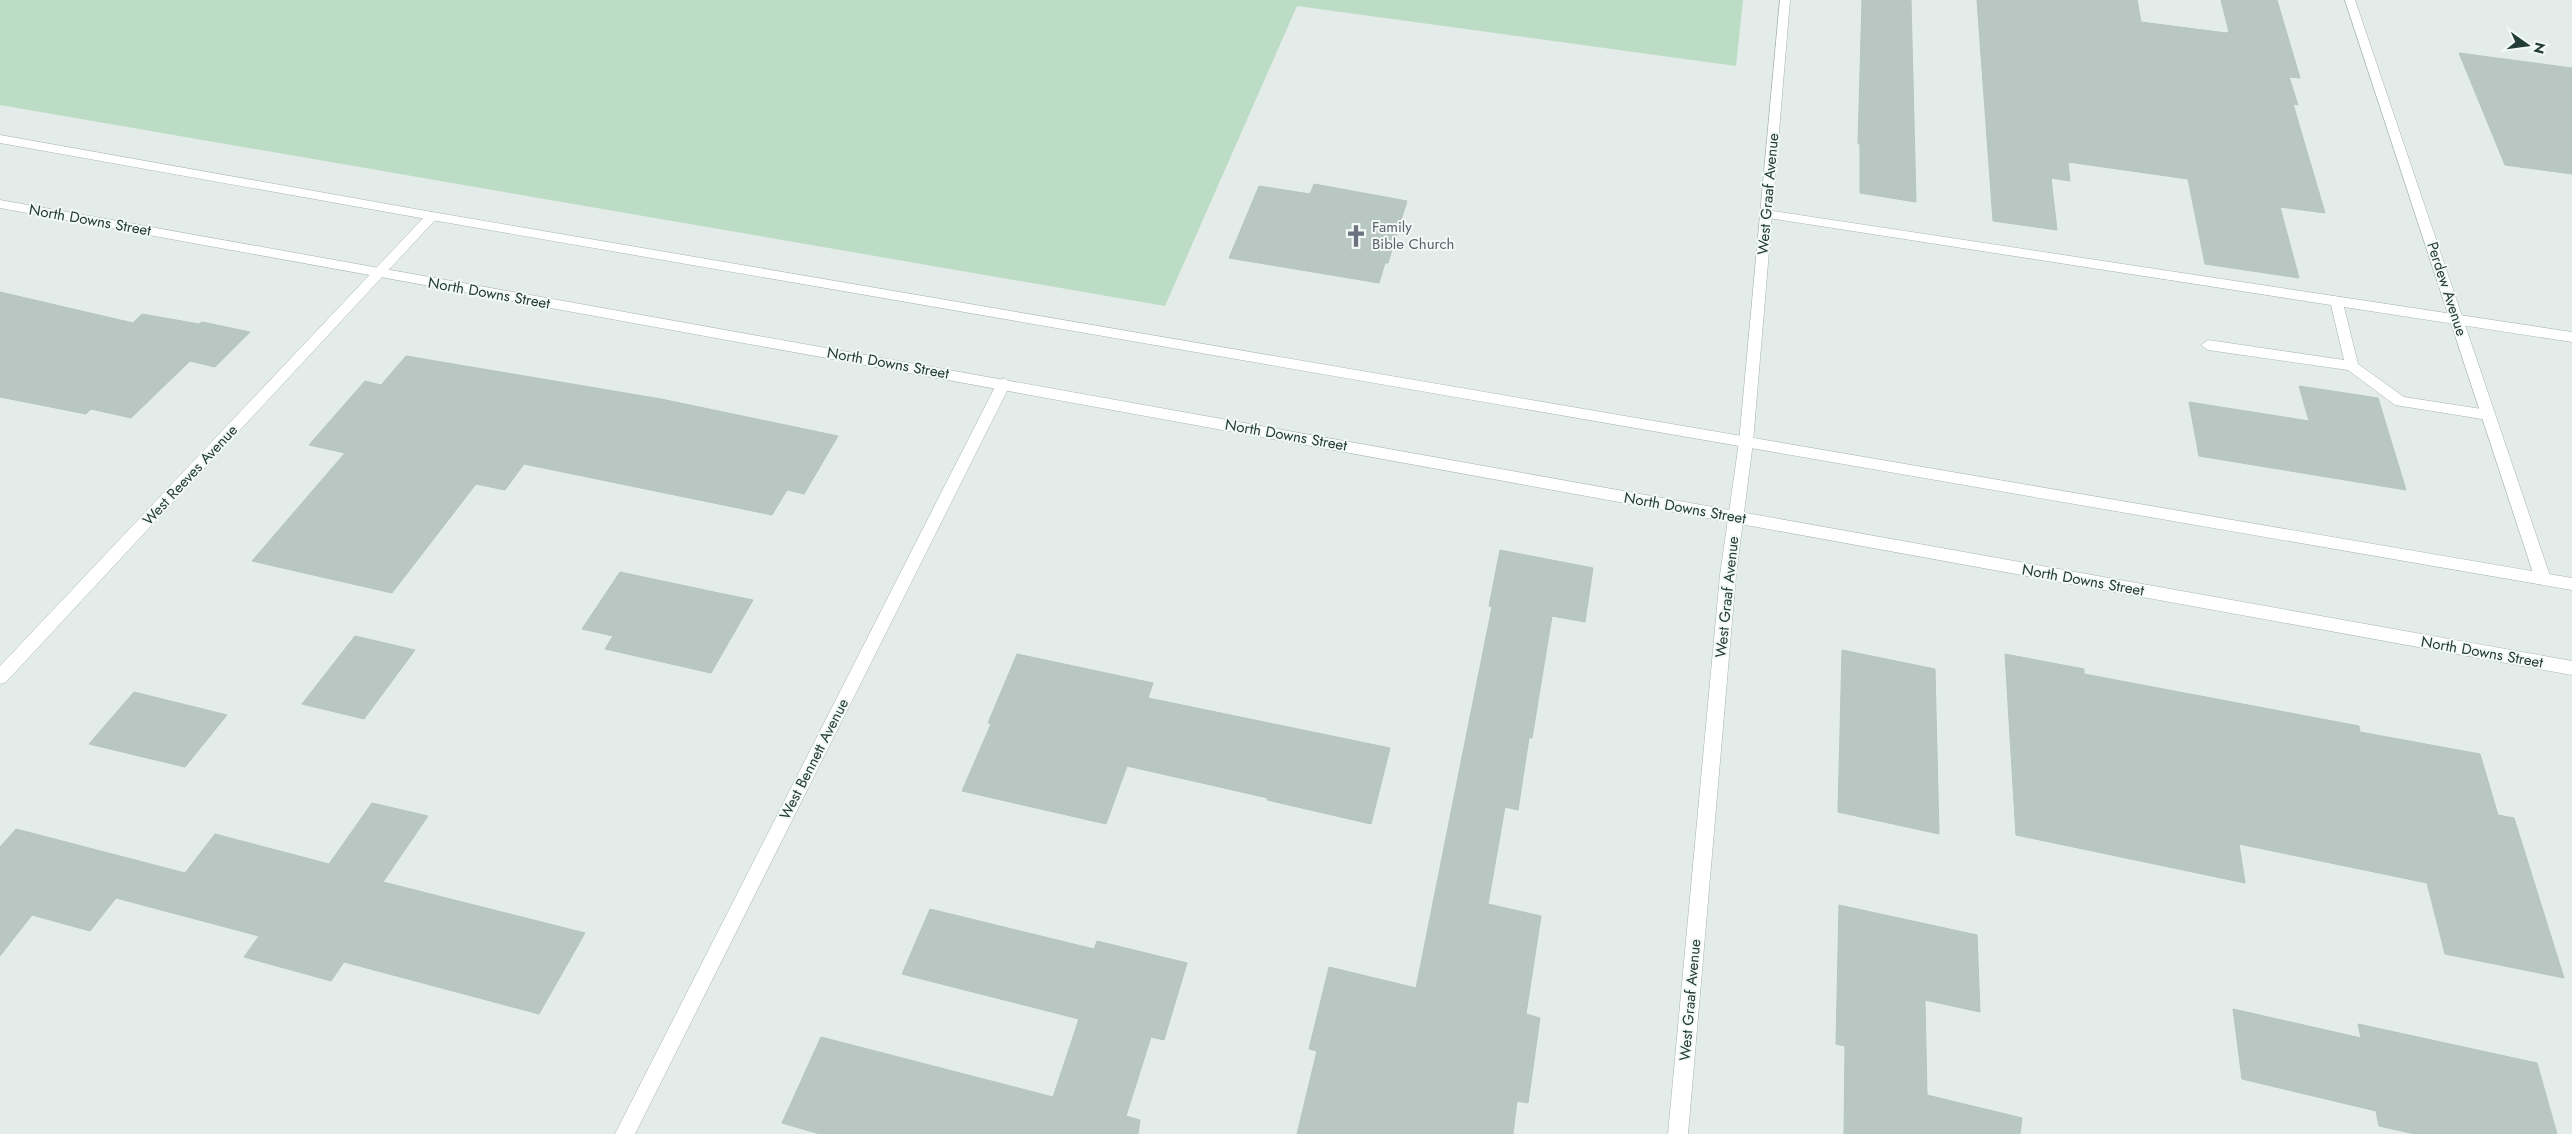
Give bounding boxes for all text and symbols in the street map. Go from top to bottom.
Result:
north arrow [2502,20,2552,70]
text: N [2529,40,2551,56]
street label: West Graaf Avenue [1752,132,1784,256]
street label: North Downs Street [27,198,153,242]
place label: Family Bible Church [1372,216,1455,255]
church icon: Family Bible Church [1343,223,1369,249]
street label: Perdew Avenue [2421,239,2473,339]
street label: North Downs Street [426,271,552,315]
street label: North Downs Street [825,341,951,385]
street label: North Downs Street [1223,413,1349,457]
street label: West Reeves Avenue [137,420,243,530]
street label: North Downs Street [1622,486,1748,530]
street label: West Graaf Avenue [1710,535,1744,659]
street label: North Downs Street [2020,558,2146,602]
street label: North Downs Street [2419,630,2545,674]
street label: West Bennett Avenue [774,694,854,823]
street label: West Graaf Avenue [1674,938,1706,1062]

